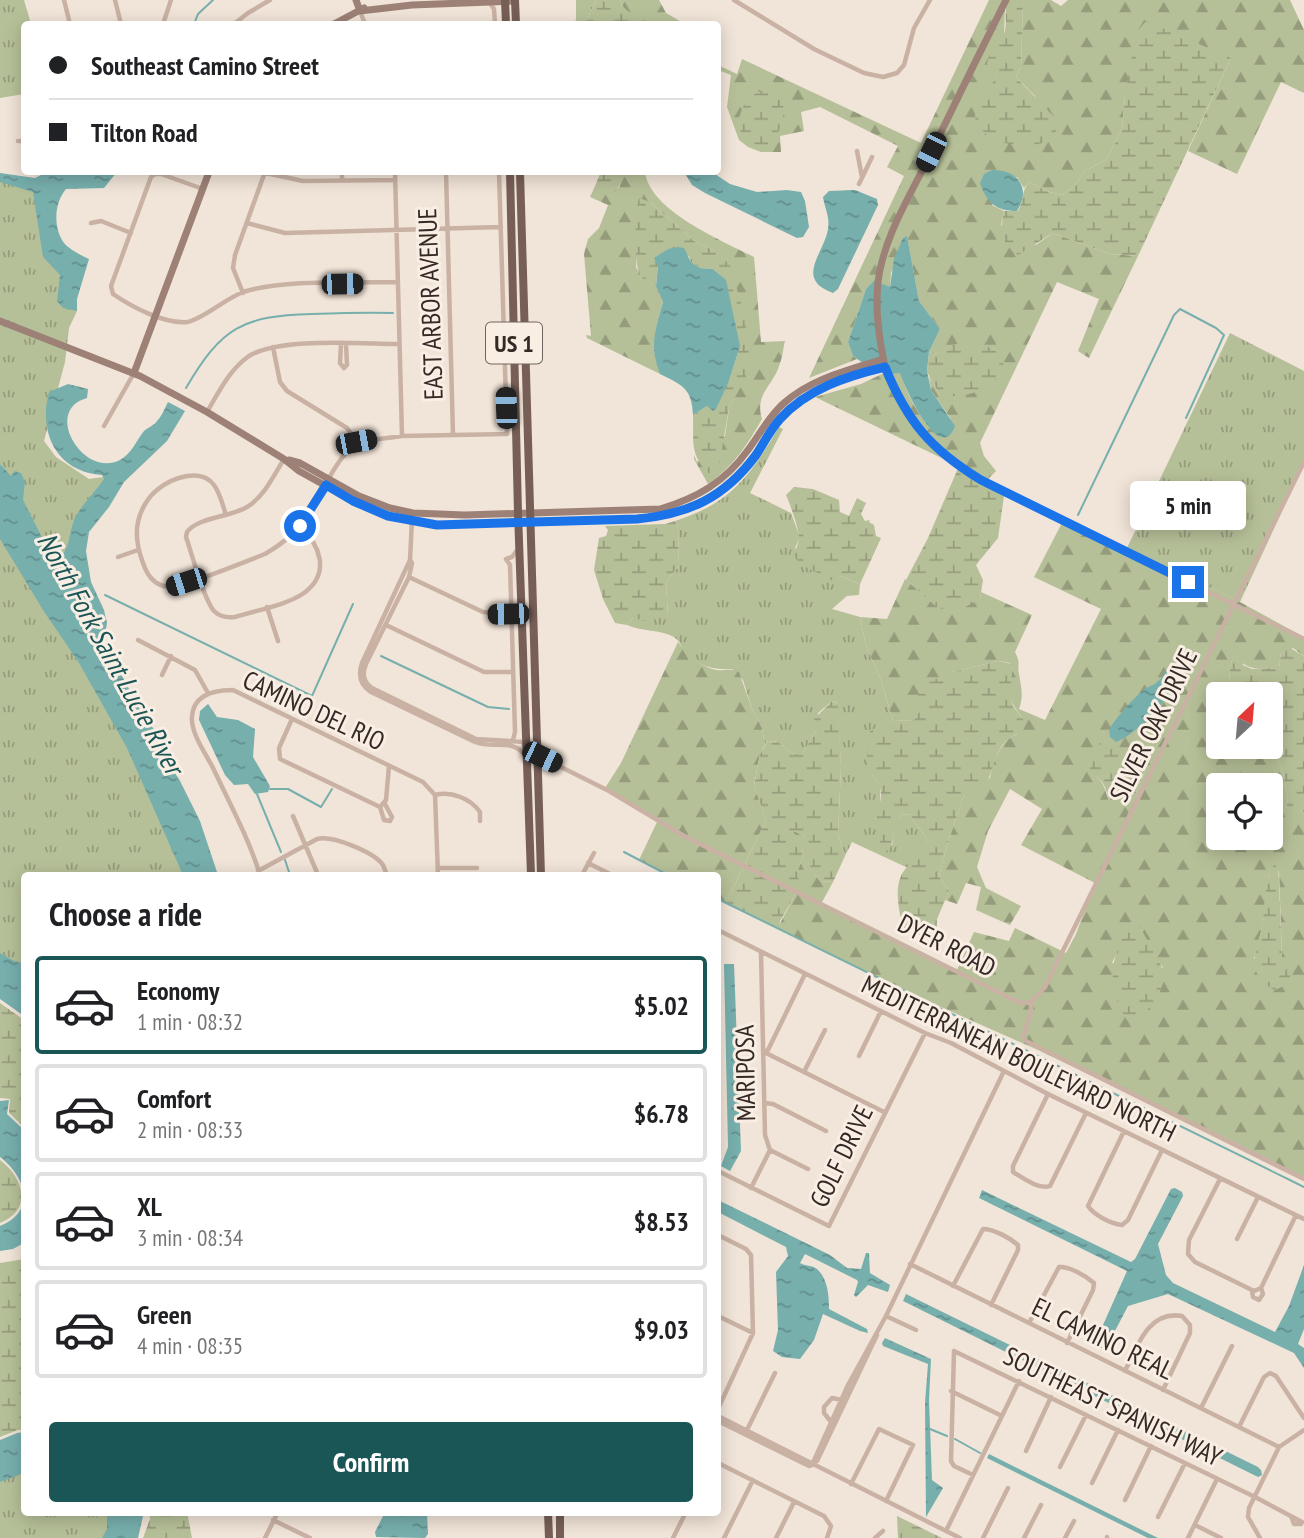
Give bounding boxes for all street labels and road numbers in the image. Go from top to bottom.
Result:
street label: EAST ARBOR AVENUE [410,208,450,400]
road number: US 1 [486,322,542,364]
street label: SILVER OAK DRIVE [1102,643,1204,807]
street label: CAMINO DEL RIO [238,663,390,757]
street label: DYER ROAD [893,906,1001,984]
street label: MEDITERRANEAN BOULEVARD NORTH [856,967,1182,1149]
street label: MARIPOSA [728,1024,762,1122]
street label: GOLF DRIVE [802,1100,880,1212]
street label: EL CAMINO REAL [1027,1290,1179,1387]
street label: SOUTHEAST SPANISH WAY [998,1339,1228,1473]

